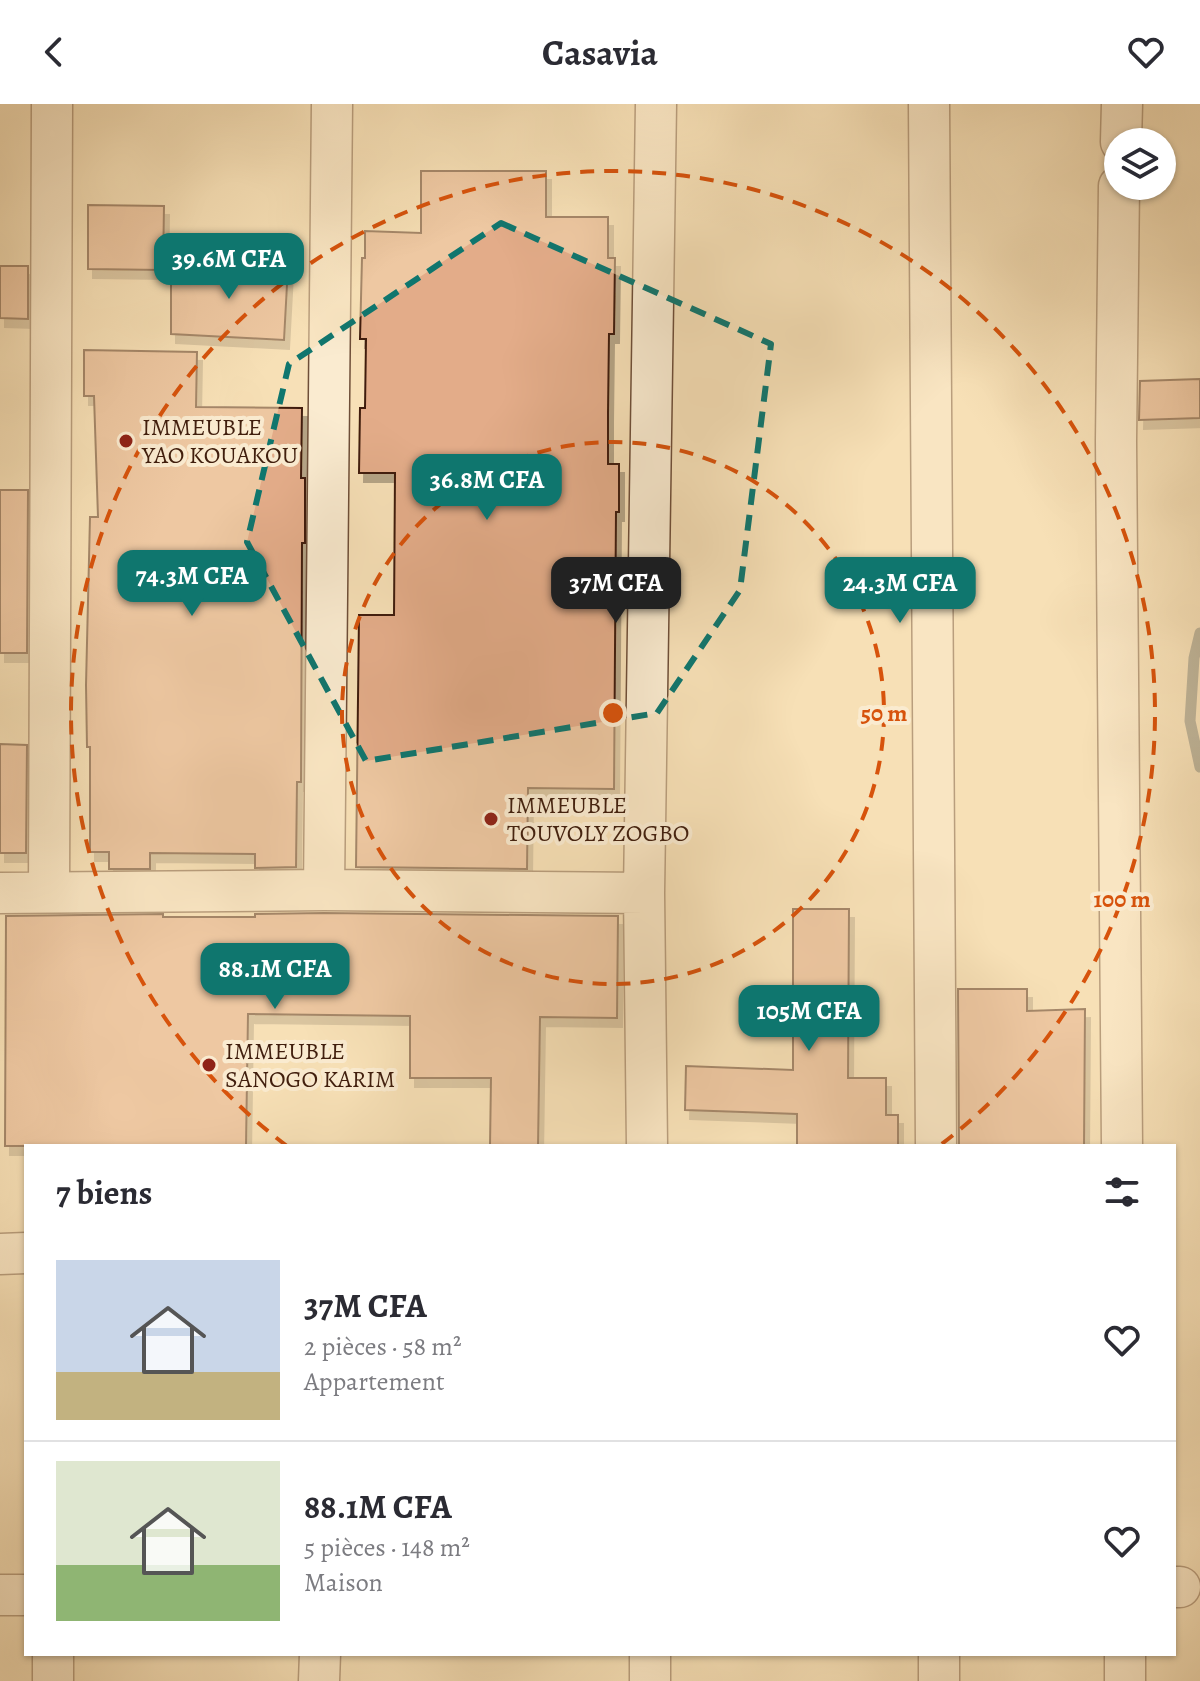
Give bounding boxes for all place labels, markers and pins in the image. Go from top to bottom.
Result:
pin: 39.6M CFA [137,233,321,301]
place label: IMMEUBLE YAO KOUAKOU [141,411,298,471]
marker: IMMEUBLE YAO KOUAKOU [117,432,135,450]
pin: 36.8M CFA [395,454,579,522]
pin: 74.3M CFA [100,550,284,618]
pin: 37M CFA [542,557,690,625]
pin: 24.3M CFA [808,557,992,625]
centre of rings [599,699,627,727]
place label: IMMEUBLE TOUVOLY ZOGBO [507,789,689,849]
marker: IMMEUBLE TOUVOLY ZOGBO [482,810,500,828]
pin: 88.1M CFA [183,943,367,1011]
pin: 105M CFA [726,985,892,1053]
place label: IMMEUBLE SANOGO KARIM [225,1035,395,1095]
marker: IMMEUBLE SANOGO KARIM [200,1056,218,1074]

